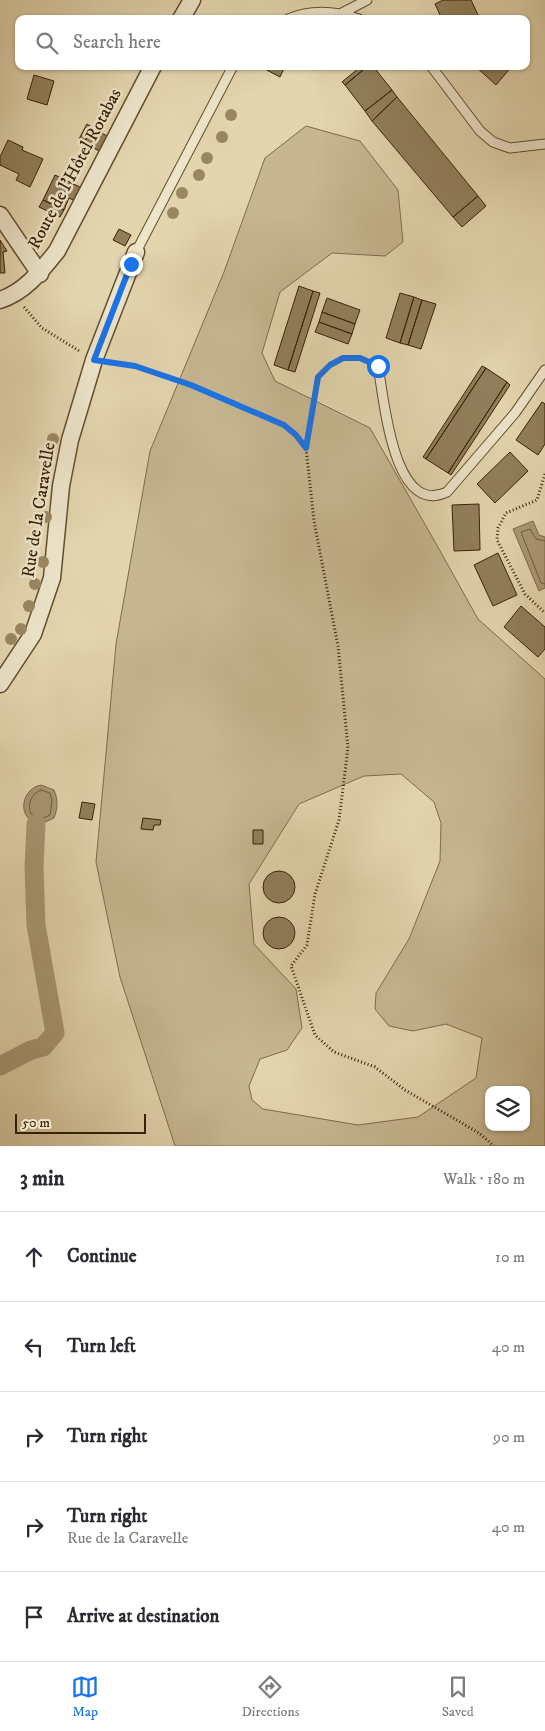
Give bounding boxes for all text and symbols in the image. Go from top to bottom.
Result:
search box [15,15,530,70]
icon: search [33,29,61,57]
text: Search here [73,31,161,54]
street label: Route de l'Hôtel Rotabas [23,85,127,253]
route end [120,253,143,276]
route start [367,355,390,378]
street label: Rue de la Caravelle [17,441,61,579]
map controls [485,1086,530,1131]
button: layers [485,1086,530,1131]
scale bar [15,1111,146,1134]
text: 50 m [22,1114,50,1132]
text: 3 min [20,1166,65,1192]
text: Walk · 180 m [443,1169,525,1189]
icon: ahead [20,1243,48,1271]
text: Continue [67,1245,137,1268]
text: 10 m [495,1247,525,1267]
icon: left [20,1333,48,1361]
text: Turn left [67,1335,136,1358]
text: 40 m [492,1337,525,1357]
icon: right [20,1423,48,1451]
text: Turn right [67,1425,147,1448]
text: 90 m [493,1427,525,1447]
text: Turn right [67,1505,147,1528]
icon: right [20,1513,48,1541]
text: 40 m [492,1517,525,1537]
text: Rue de la Caravelle [67,1528,188,1548]
icon: arrive [20,1603,48,1631]
text: Arrive at destination [67,1605,219,1628]
tab: Map [71,1673,99,1721]
tab: Directions [241,1673,299,1721]
tab: Saved [442,1673,474,1721]

